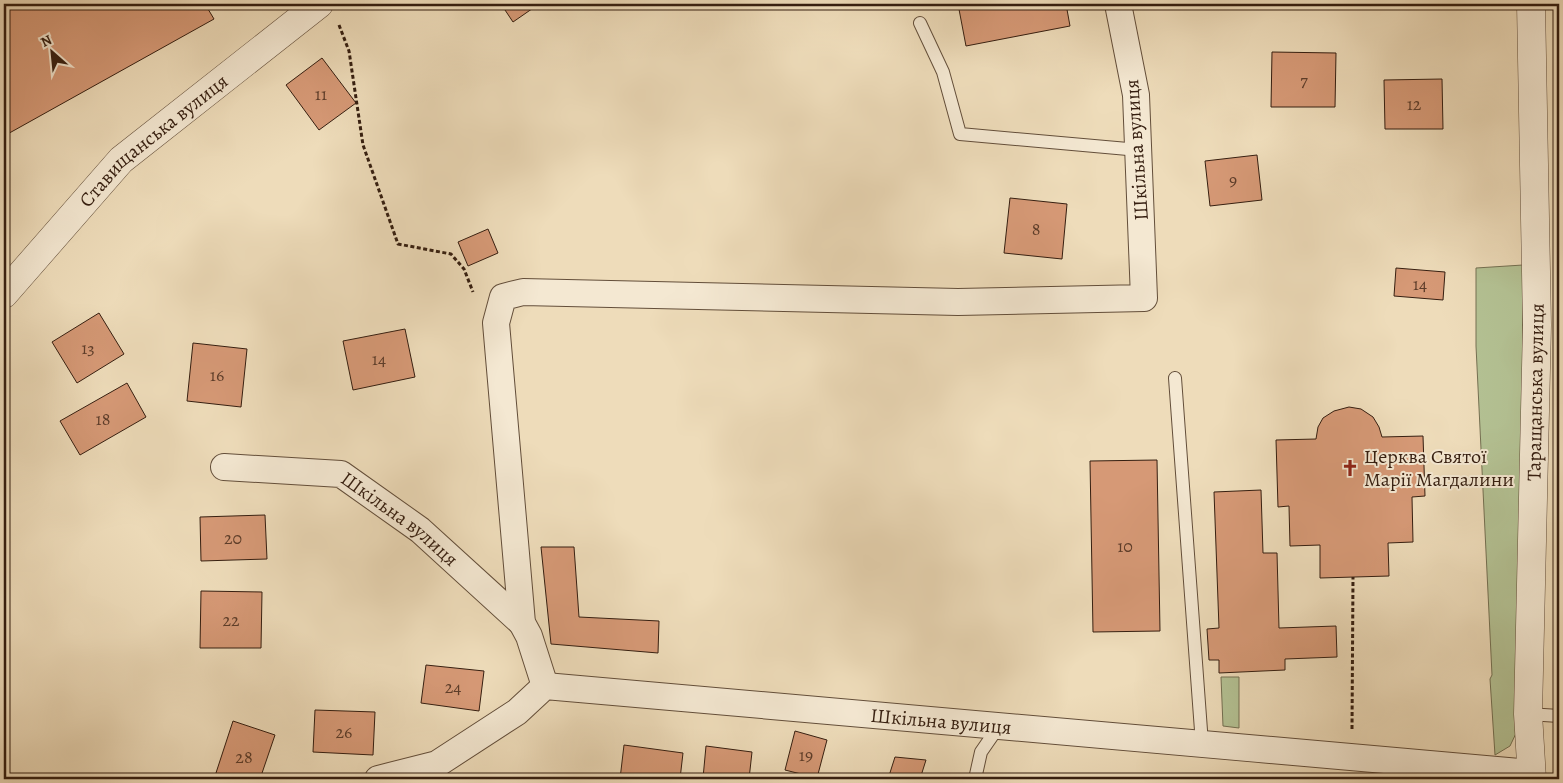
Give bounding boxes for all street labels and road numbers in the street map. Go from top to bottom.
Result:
street label: Ставищанська вулиця [73,68,234,213]
street label: Шкільна вулиця [1118,78,1155,222]
street label: Таращанська вулиця [1520,303,1551,481]
street label: Шкільна вулиця [335,465,464,573]
street label: Шкільна вулиця [869,702,1013,741]

